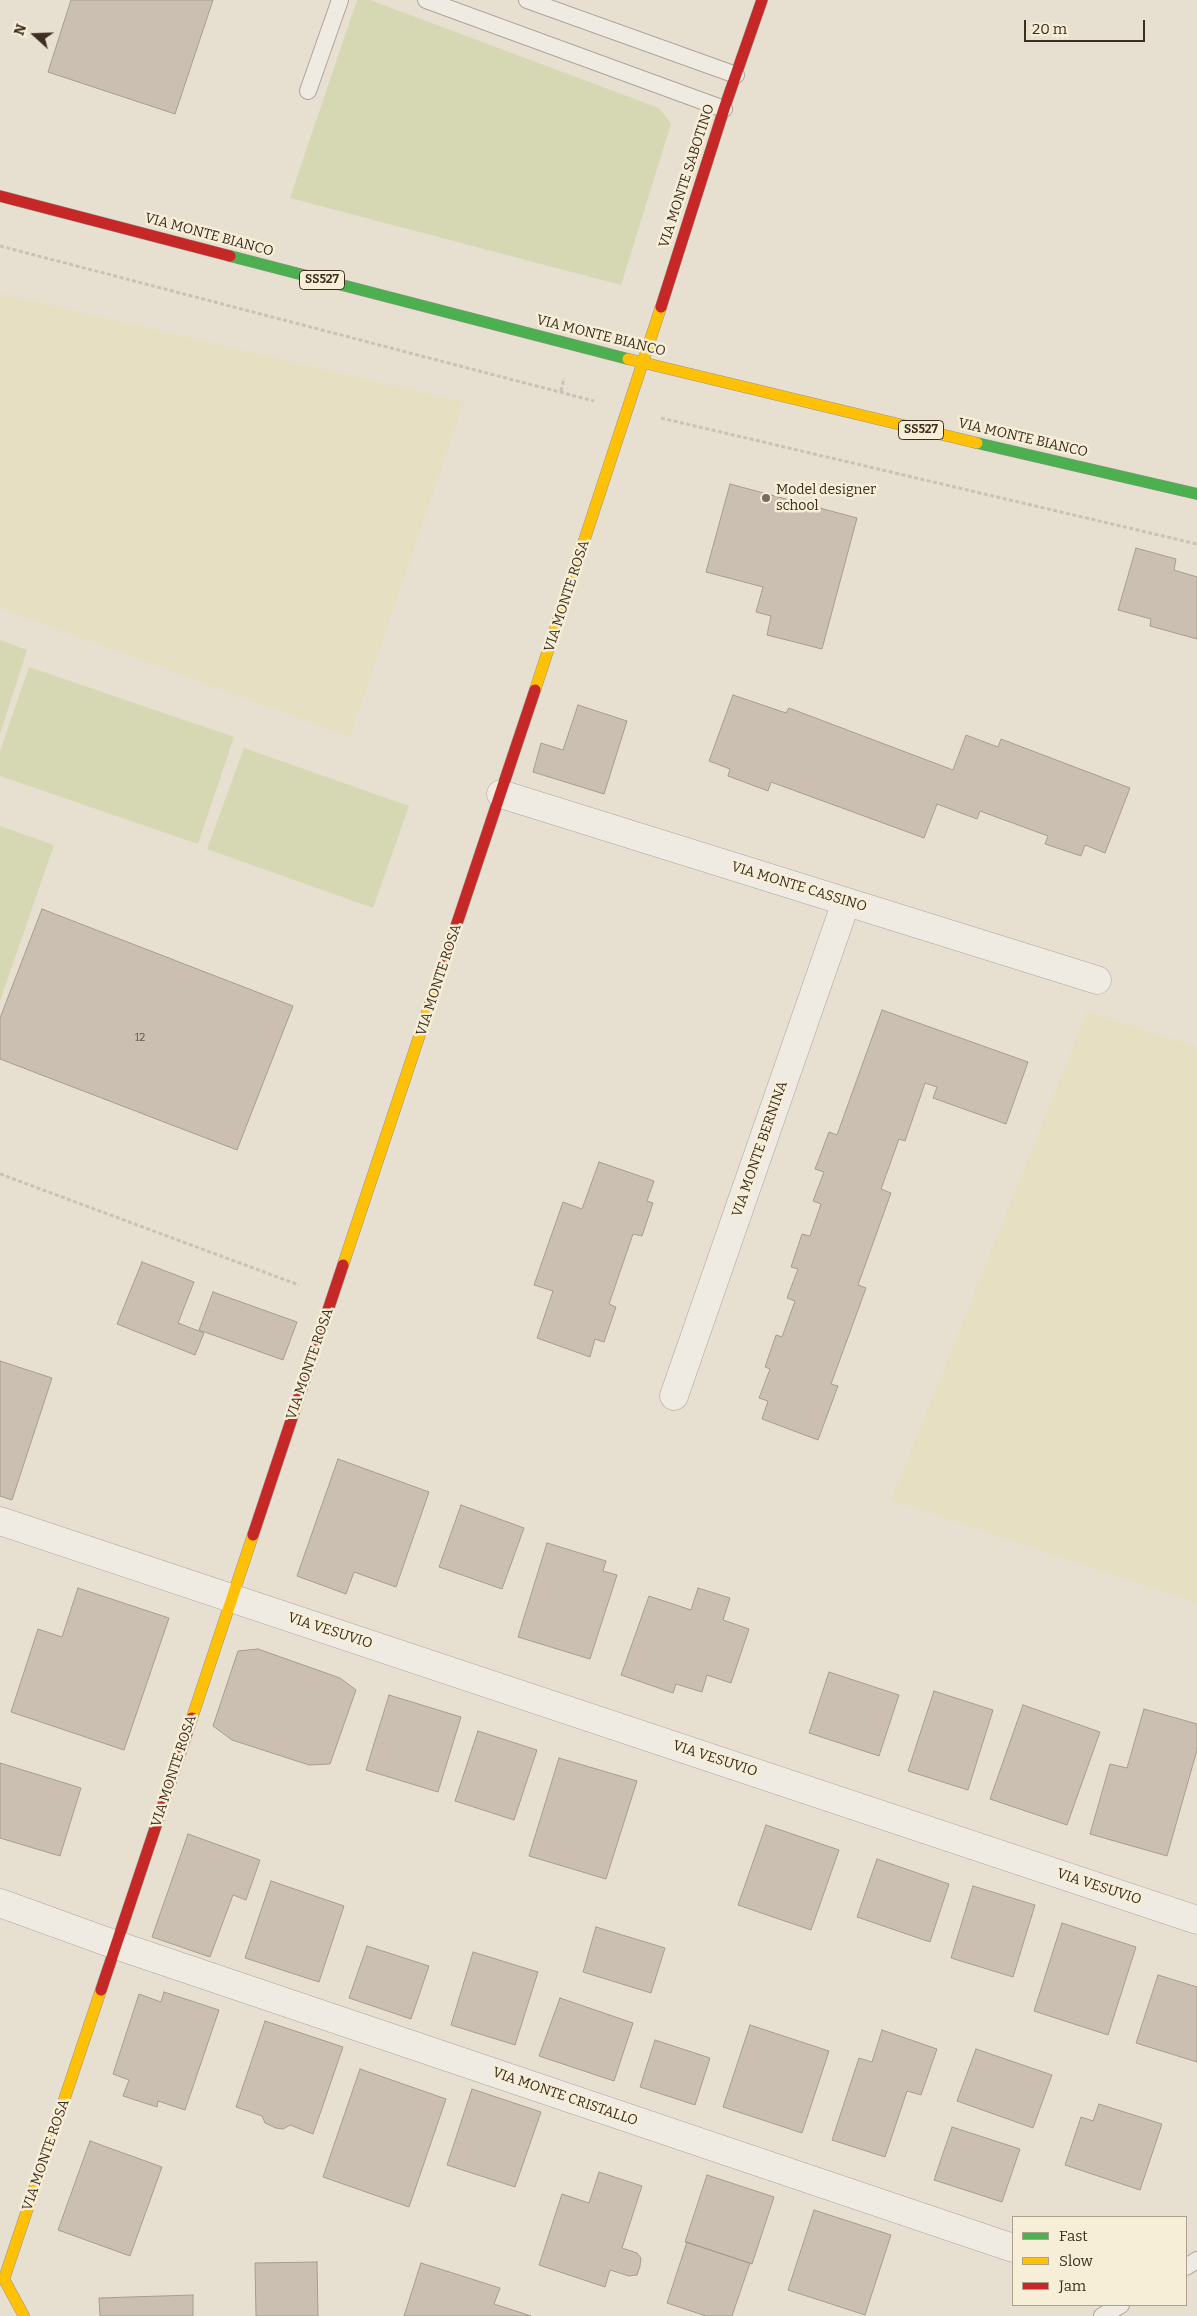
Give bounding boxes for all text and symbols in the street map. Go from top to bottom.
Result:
north arrow [10,10,60,60]
scale bar [1027,10,1148,42]
text: 20 m [1032,20,1067,38]
text: N [11,22,30,38]
street label: VIA MONTE SABOTINO [656,102,718,250]
street label: VIA MONTE BIANCO [143,210,275,260]
road number: SS527 [300,270,344,290]
street label: VIA MONTE BIANCO [535,312,667,360]
street label: VIA MONTE BIANCO [957,415,1089,461]
road number: SS527 [898,420,944,440]
place label: Model designer school [776,482,876,514]
marker: Model designer school [760,492,772,504]
street label: VIA MONTE ROSA [541,538,593,654]
street label: VIA MONTE CASSINO [729,858,869,916]
street label: VIA MONTE ROSA [413,922,465,1038]
house number: 12 [135,1031,145,1045]
street label: VIA MONTE BERNINA [729,1079,791,1219]
street label: VIA MONTE ROSA [283,1306,337,1422]
street label: VIA VESUVIO [286,1609,374,1653]
street label: VIA MONTE ROSA [148,1713,200,1829]
street label: VIA VESUVIO [671,1737,759,1781]
street label: VIA VESUVIO [1055,1865,1143,1909]
street label: VIA MONTE CRISTALLO [490,2064,640,2130]
street label: VIA MONTE ROSA [19,2097,73,2213]
legend [1012,2216,1187,2306]
text: Fast [1059,2227,1088,2245]
text: Slow [1059,2252,1093,2270]
text: Jam [1059,2277,1086,2295]

